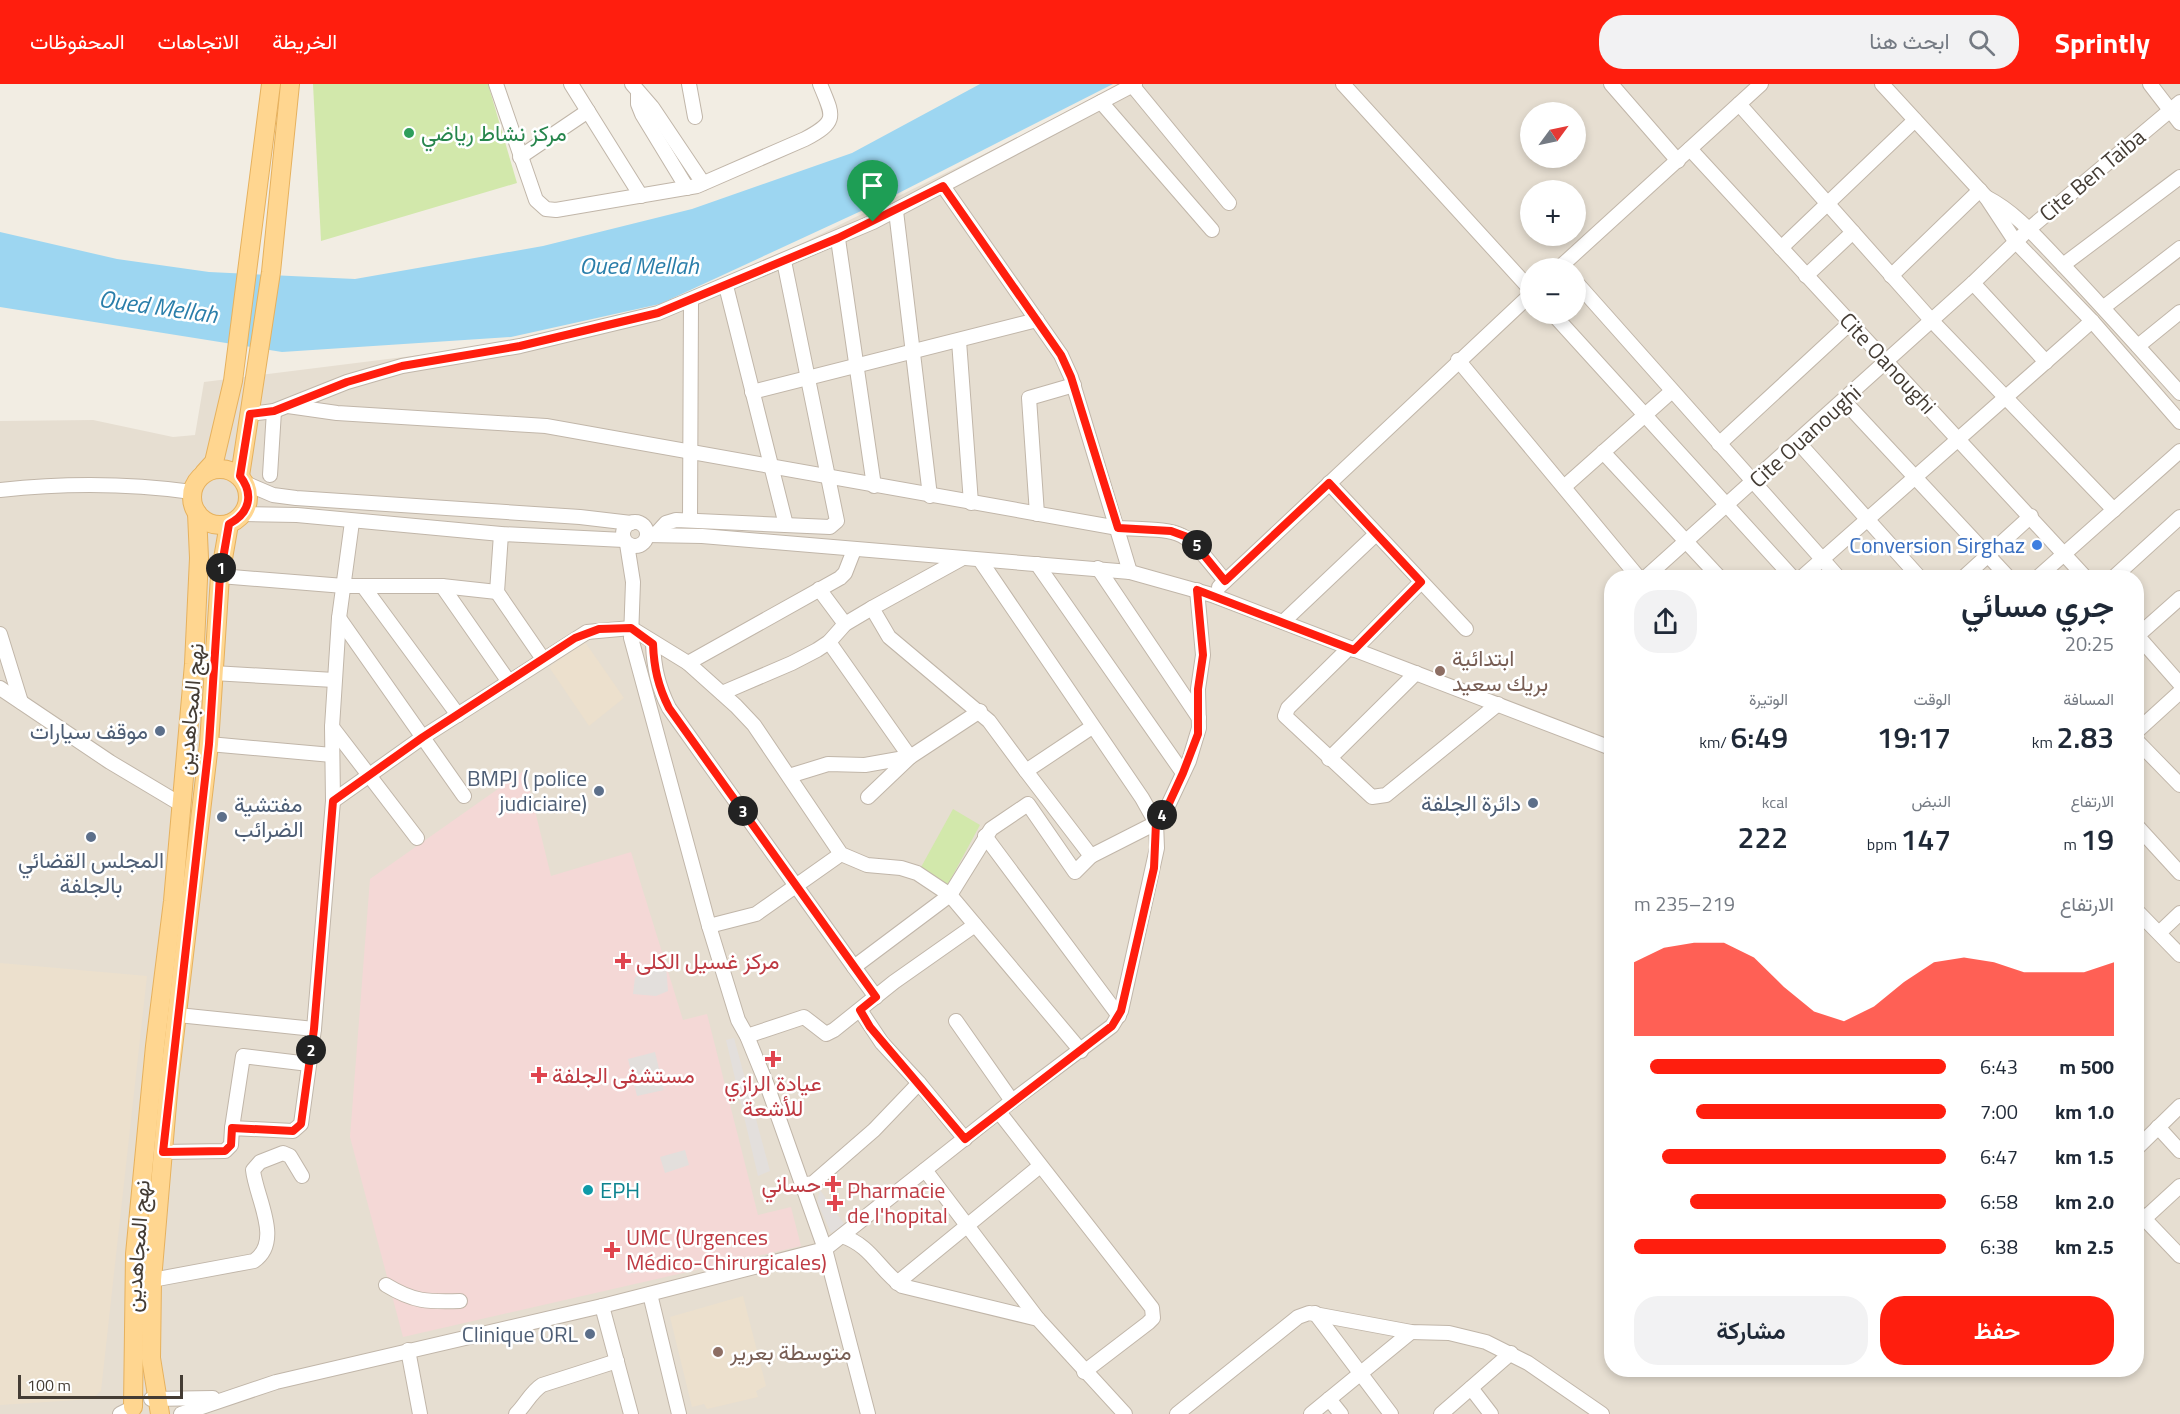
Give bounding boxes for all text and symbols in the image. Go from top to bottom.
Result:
search box [1599,15,2019,69]
text: Sprintly [2055,21,2150,64]
text: ابحث هنا [1869,24,1950,58]
text: المحفوظات [30,25,125,57]
text: الاتجاهات [158,25,239,57]
text: الخريطة [272,25,337,57]
icon: search [1965,26,1998,59]
north arrow [1520,102,1586,168]
map controls [1520,102,1586,324]
place label: مركز نشاط رياضي [421,116,567,152]
street label: Cite Ben Taiba [2031,120,2153,230]
marker: مركز نشاط رياضي [402,126,416,140]
pin [847,160,898,222]
icon: arrive [856,169,889,202]
button: + [1520,180,1586,246]
water label: Oued Mellah [579,247,700,283]
button: − [1520,258,1586,324]
water label: Oued Mellah [97,280,221,332]
street label: Cite Oanoughi [1832,304,1944,422]
street label: Cite Ouanoughi [1741,376,1869,496]
place label: Conversion Sirghaz [1849,528,2025,562]
pin: 5 [1182,530,1212,560]
text: 5 [1193,533,1201,557]
marker: Conversion Sirghaz [2030,538,2044,552]
pin: 1 [206,553,236,583]
text: 1 [217,556,225,580]
text: جري مسائي [1961,580,2114,630]
button: share [1634,590,1697,653]
text: 20:25 [2065,628,2114,659]
place label: ابتدائية بريك سعيد [1452,641,1548,700]
street label: نهج المجاهدين [167,642,213,776]
marker: ابتدائية بريك سعيد [1433,664,1447,678]
text: الوتيرة [1749,687,1788,711]
text: الوقت [1913,687,1951,711]
text: المسافة [2063,687,2114,711]
place label: موقف سيارات [30,714,148,748]
text: 6:49 [1730,714,1788,760]
text: 19:17 [1877,714,1951,760]
text: 2.83 [2056,714,2114,760]
marker: موقف سيارات [153,724,167,738]
text: /km [1699,730,1730,754]
text: km [2032,730,2056,754]
place label: BMPJ ( police judiciaire) [467,761,587,820]
marker: BMPJ ( police judiciaire) [592,784,606,798]
place label: دائرة الجلفة [1421,786,1521,820]
place label: مفتشية الضرائب [234,787,304,846]
text: النبض [1911,789,1951,813]
text: الارتفاع [2071,789,2114,813]
text: kcal [1762,790,1788,814]
pin: 3 [728,796,758,826]
marker: دائرة الجلفة [1526,796,1540,810]
text: 3 [739,799,747,823]
pin: 4 [1147,800,1177,830]
text: 4 [1158,803,1166,827]
marker: مفتشية الضرائب [215,810,229,824]
text: 222 [1738,814,1788,860]
text: 147 [1901,816,1951,862]
text: 19 [2080,816,2114,862]
marker: المجلس القضائي بالجلفة [84,830,98,844]
text: bpm [1867,832,1901,856]
text: m [2063,832,2080,856]
place label: المجلس القضائي بالجلفة [18,843,164,902]
text: 219–235 m [1634,888,1735,919]
text: الارتفاع [2060,888,2114,919]
place label: مركز غسيل الكلى [636,944,780,978]
marker: مركز غسيل الكلى [614,952,632,970]
pin: 2 [296,1035,326,1065]
text: 2 [307,1038,315,1062]
marker: عيادة الرازي للأشعة [764,1050,782,1068]
text: 6:43 [1980,1051,2018,1082]
text: 500 m [2059,1051,2114,1082]
place label: مستشفى الجلفة [552,1058,695,1092]
marker: مستشفى الجلفة [530,1066,548,1084]
place label: عيادة الرازي للأشعة [724,1066,822,1125]
text: 7:00 [1980,1096,2018,1127]
text: 1.0 km [2055,1096,2114,1127]
text: 6:47 [1980,1141,2018,1172]
text: 1.5 km [2055,1141,2114,1172]
place label: حساني [761,1167,821,1203]
place label: EPH [600,1173,640,1207]
place label: Pharmacie de l'hopital [847,1173,948,1232]
marker: حساني [826,1177,840,1191]
street label: نهج المجاهدين [115,1179,159,1313]
marker: EPH [581,1183,595,1197]
text: 6:58 [1980,1186,2018,1217]
text: 2.0 km [2055,1186,2114,1217]
marker: Pharmacie de l'hopital [828,1196,842,1210]
place label: UMC (Urgences Médico-Chirurgicales) [626,1220,827,1279]
text: 6:38 [1980,1231,2018,1262]
text: 2.5 km [2055,1231,2114,1262]
marker: UMC (Urgences Médico-Chirurgicales) [603,1241,621,1259]
button: مشاركة [1634,1296,1868,1365]
button: حفظ [1880,1296,2114,1365]
place label: Clinique ORL [462,1317,578,1351]
marker: Clinique ORL [583,1327,597,1341]
place label: متوسطة بعرير [729,1335,852,1369]
marker: متوسطة بعرير [711,1345,725,1359]
scale bar [18,1372,183,1400]
text: 100 m [27,1373,71,1397]

